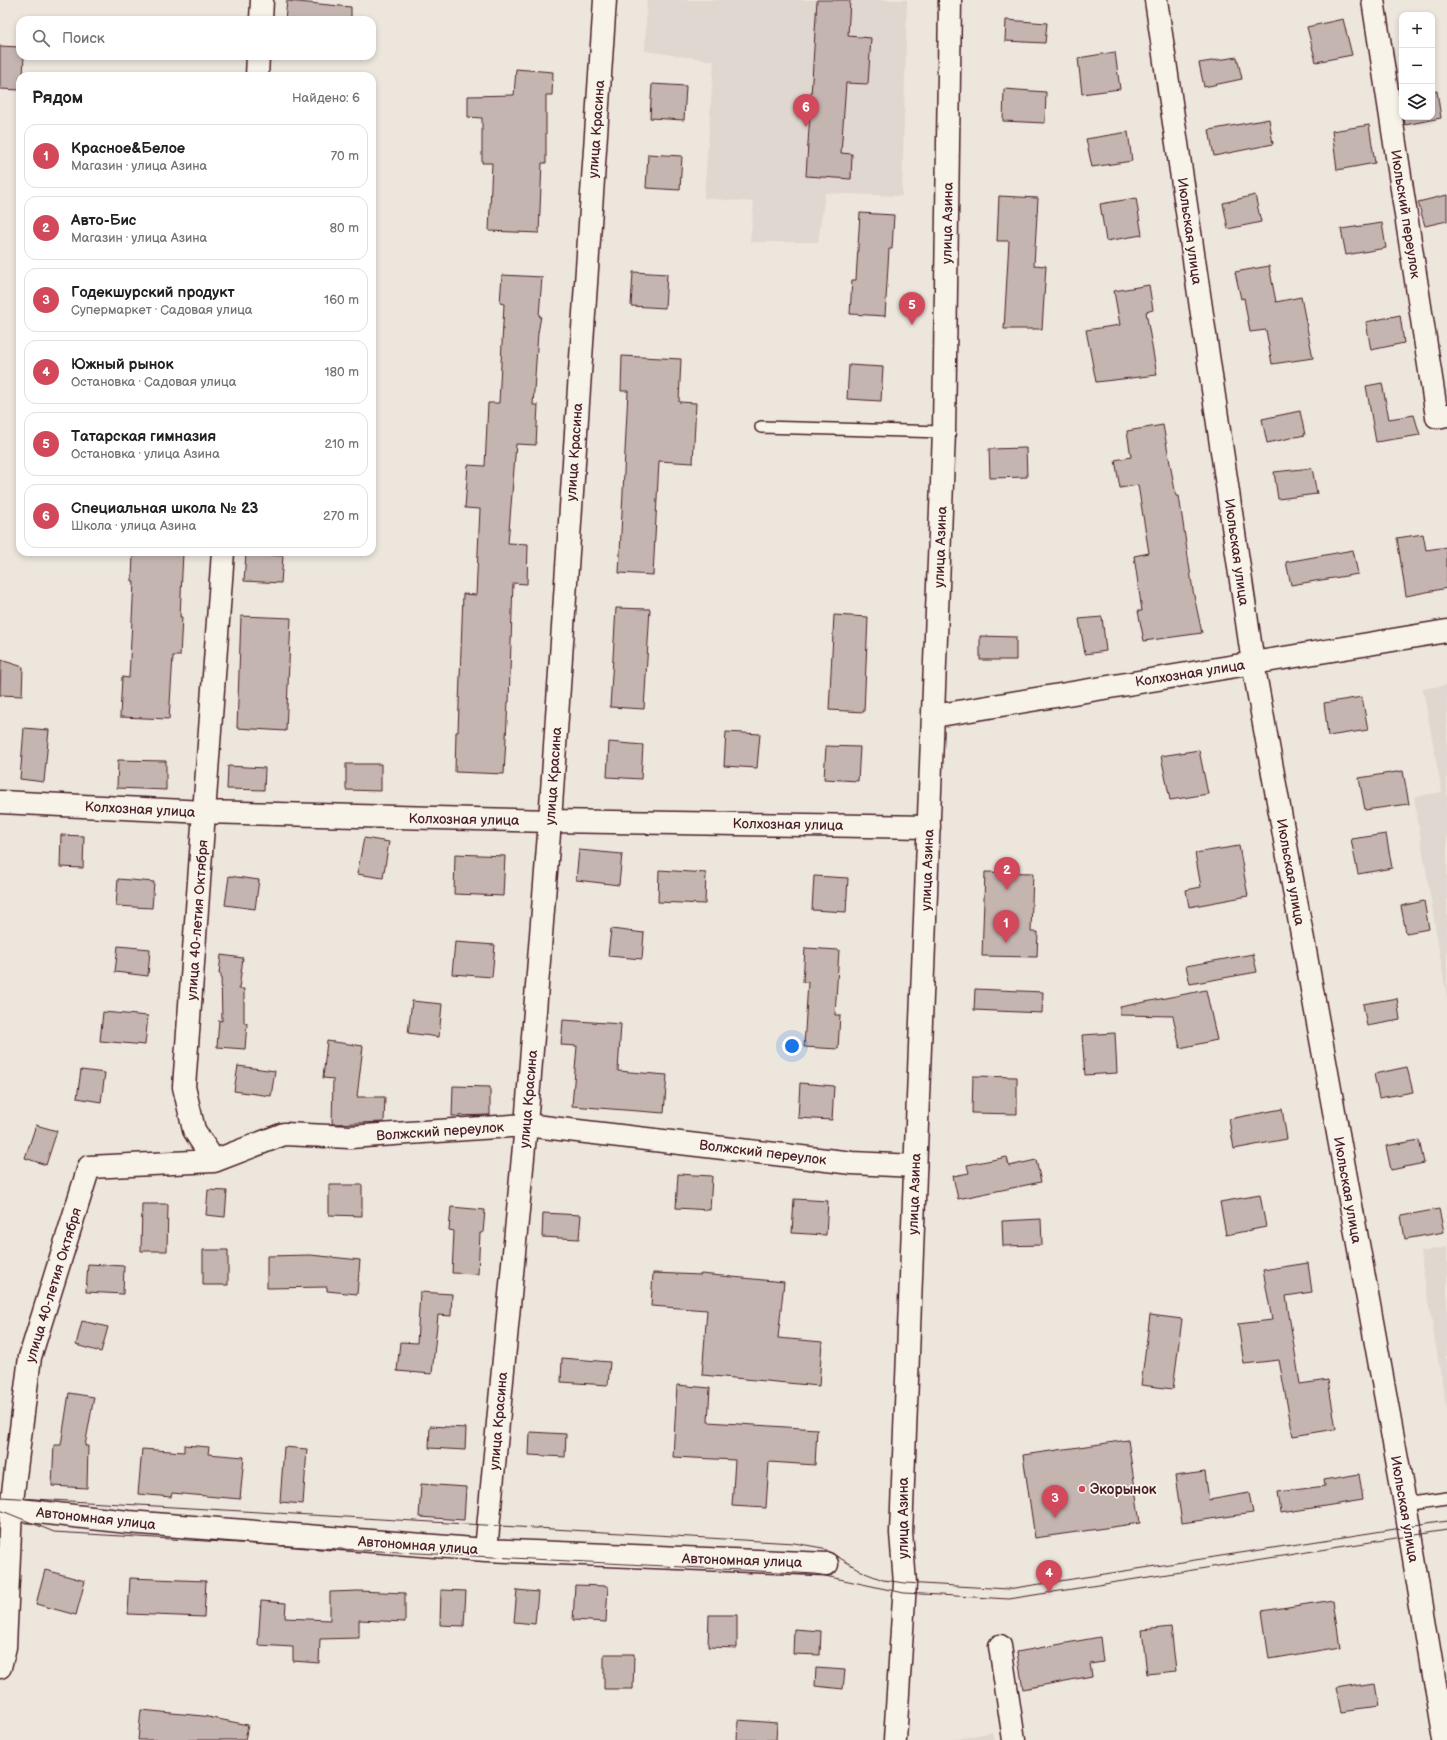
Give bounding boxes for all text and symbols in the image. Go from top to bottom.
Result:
map controls [1399,12,1435,120]
button: + [1399,12,1435,48]
search box [16,16,376,60]
icon: search [30,27,52,49]
text: Поиск [62,29,105,48]
button: − [1399,48,1435,84]
street label: улица Красина [585,79,608,179]
button: layers [1399,84,1435,120]
text: Рядом [32,88,83,108]
text: Найдено: 6 [292,90,360,106]
pin: 6 [793,94,819,127]
text: Красное&Белое [71,139,185,158]
text: 1 [43,148,49,164]
text: 70 m [331,148,359,164]
street label: Июльский переулок [1387,148,1424,280]
text: Магазин · улица Азина [71,158,207,174]
street label: Июльская улица [1174,176,1206,287]
street label: улица Азина [938,181,957,264]
text: Авто-Бис [71,211,136,230]
text: 2 [42,220,50,236]
text: 80 m [330,220,359,236]
text: Магазин · улица Азина [71,230,207,246]
text: Годекшурский продукт [71,283,235,302]
text: 3 [42,292,50,308]
text: 160 m [324,292,359,308]
pin: 5 [899,292,925,325]
text: Супермаркет · Садовая улица [71,302,253,318]
text: Южный рынок [71,355,174,374]
text: 4 [42,364,50,380]
text: 180 m [324,364,359,380]
text: Остановка · Садовая улица [71,374,236,390]
street label: улица Красина [563,402,586,502]
text: Татарская гимназия [71,427,216,446]
text: 5 [42,436,50,452]
text: 210 m [325,436,359,452]
text: Остановка · улица Азина [71,446,220,462]
street label: Июльская улица [1221,497,1253,608]
text: Специальная школа № 23 [71,499,258,518]
street label: улица Азина [931,505,950,588]
text: 6 [42,508,50,524]
text: 270 m [323,508,359,524]
text: Школа · улица Азина [71,518,196,534]
street label: Колхозная улица [1134,656,1247,691]
street label: улица Красина [542,726,565,826]
street label: Колхозная улица [84,798,196,821]
street label: Колхозная улица [408,810,520,829]
street label: Колхозная улица [732,815,844,834]
street label: Июльская улица [1273,817,1308,928]
street label: улица Азина [918,828,937,911]
street label: улица 40-летия Октября [183,839,212,1001]
pin: 2 [994,857,1020,890]
pin: 1 [993,910,1019,943]
your location [782,1036,802,1056]
street label: улица Красина [516,1048,541,1149]
street label: Волжский переулок [376,1119,505,1144]
street label: Июльская улица [1330,1135,1365,1246]
street label: Волжский переулок [698,1136,828,1169]
street label: улица Азина [905,1152,924,1235]
street label: улица 40-летия Октября [22,1205,85,1365]
street label: улица Красина [486,1370,511,1471]
street label: Июльская улица [1387,1454,1422,1565]
street label: улица Азина [895,1476,912,1559]
place label: Экорынок [1090,1481,1157,1498]
marker: Экорынок [1077,1484,1087,1494]
pin: 3 [1042,1485,1068,1518]
street label: Автономная улица [34,1504,157,1533]
street label: Автономная улица [356,1533,479,1558]
street label: Автономная улица [681,1550,803,1571]
pin: 4 [1036,1560,1062,1593]

